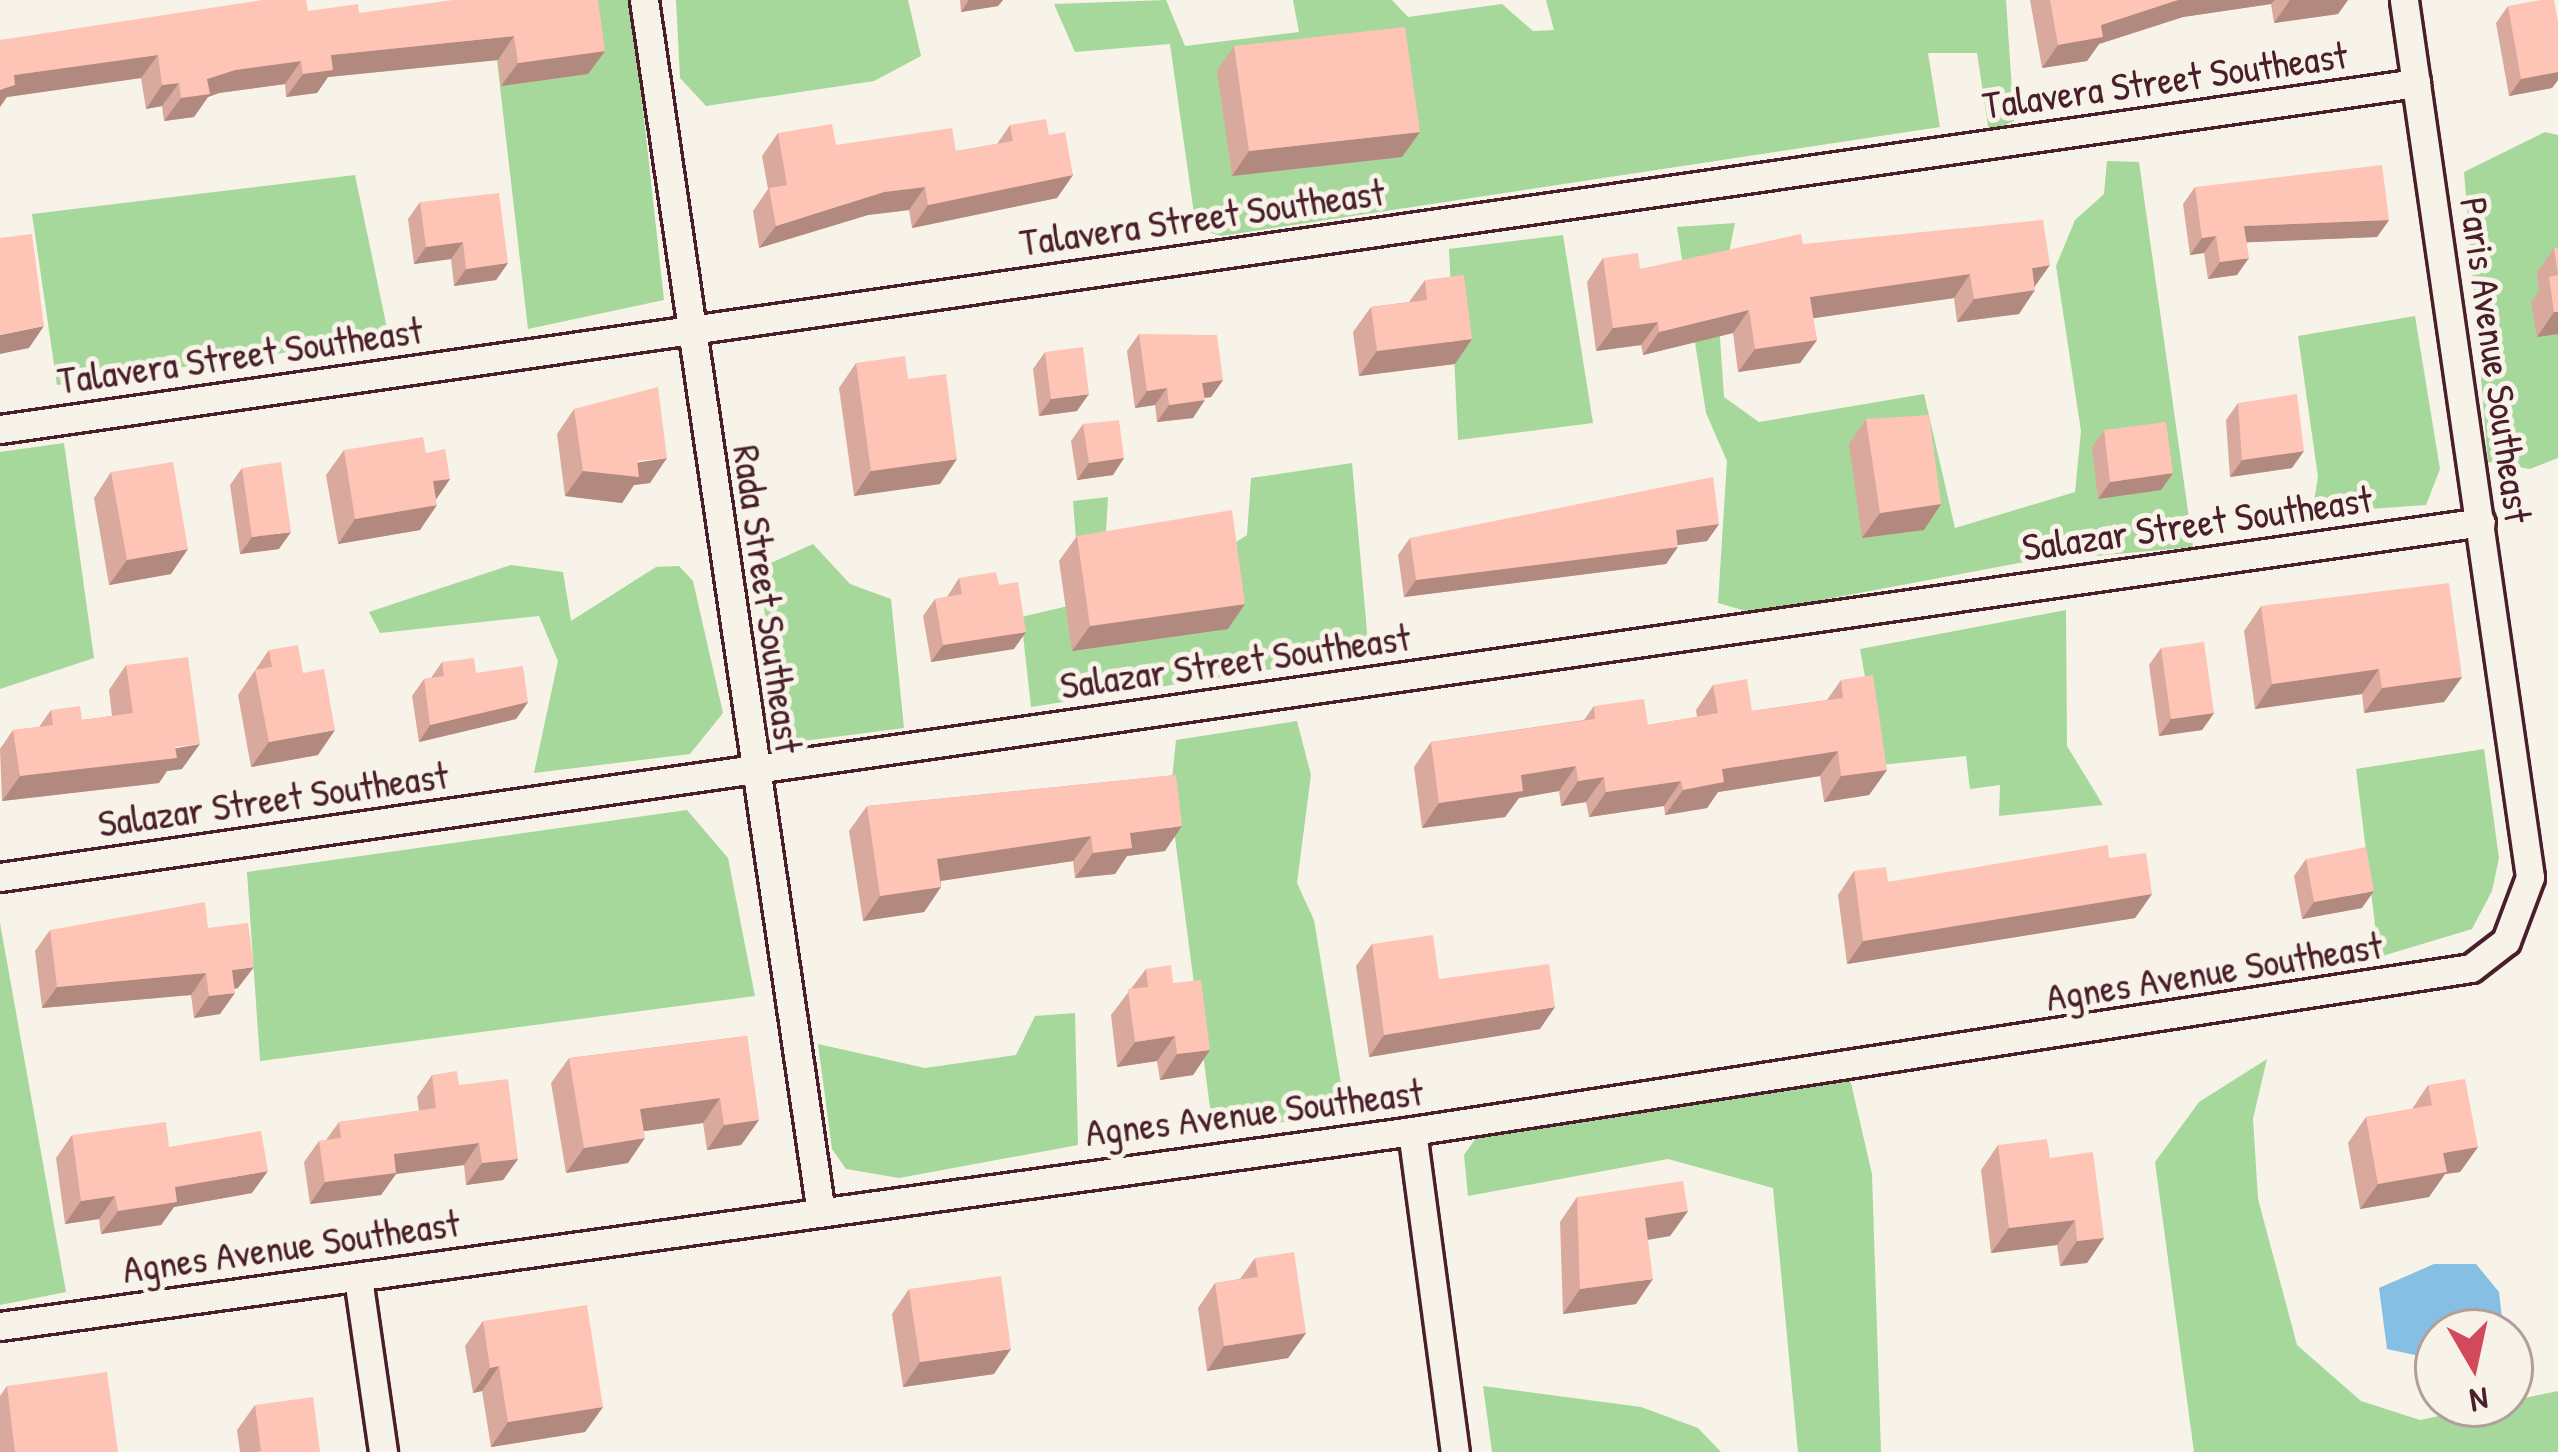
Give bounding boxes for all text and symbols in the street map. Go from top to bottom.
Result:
street label: Talavera Street Southeast [1980,31,2350,129]
street label: Talavera Street Southeast [1017,168,1387,266]
street label: Paris Avenue Southeast [2450,194,2542,526]
street label: Talavera Street Southeast [55,306,425,404]
street label: Rada Street Southeast [723,442,813,756]
street label: Salazar Street Southeast [2019,475,2375,571]
street label: Salazar Street Southeast [1057,613,1413,709]
street label: Salazar Street Southeast [95,751,451,847]
street label: Agnes Avenue Southeast [2043,921,2385,1021]
street label: Agnes Avenue Southeast [1083,1068,1425,1156]
street label: Agnes Avenue Southeast [120,1199,462,1293]
north arrow [2414,1308,2534,1428]
text: N [2467,1377,2491,1424]

